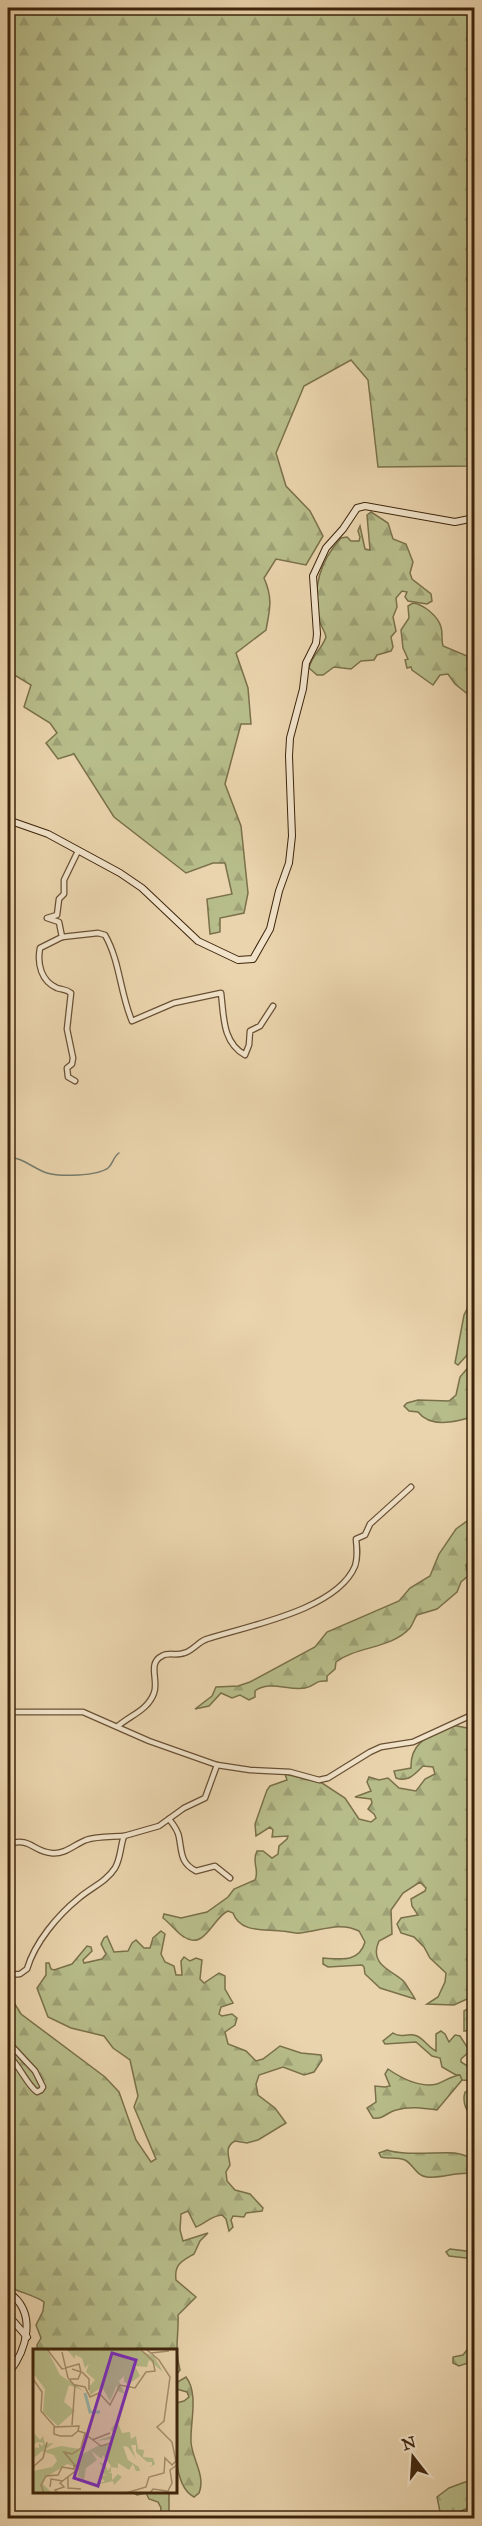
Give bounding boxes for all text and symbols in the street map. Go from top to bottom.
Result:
inset map [33,2349,177,2493]
north arrow [383,2427,443,2487]
text: N [399,2432,418,2454]

